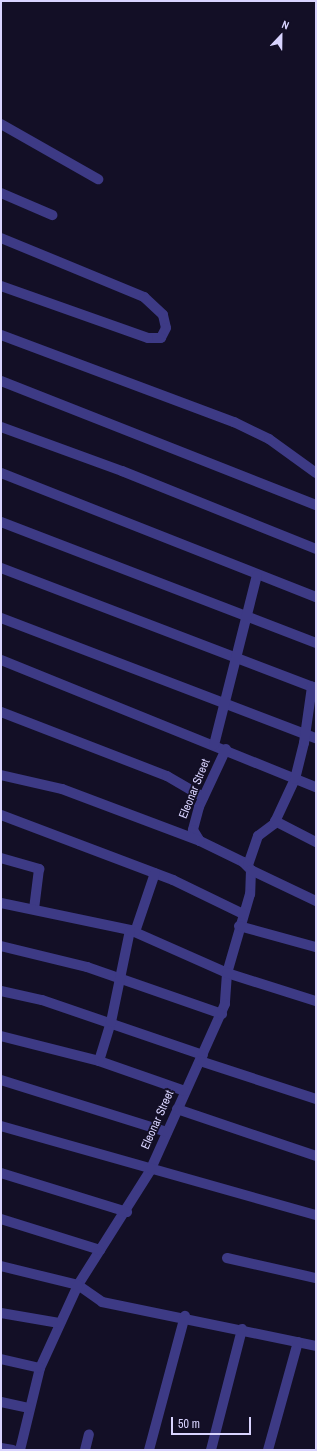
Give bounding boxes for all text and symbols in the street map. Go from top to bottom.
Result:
north arrow [261,16,301,56]
text: N [280,17,291,33]
street label: Eleonar Street [177,757,213,821]
street label: Eleonar Street [139,1088,177,1152]
scale bar [173,1409,253,1435]
text: 50 m [178,1416,200,1432]

